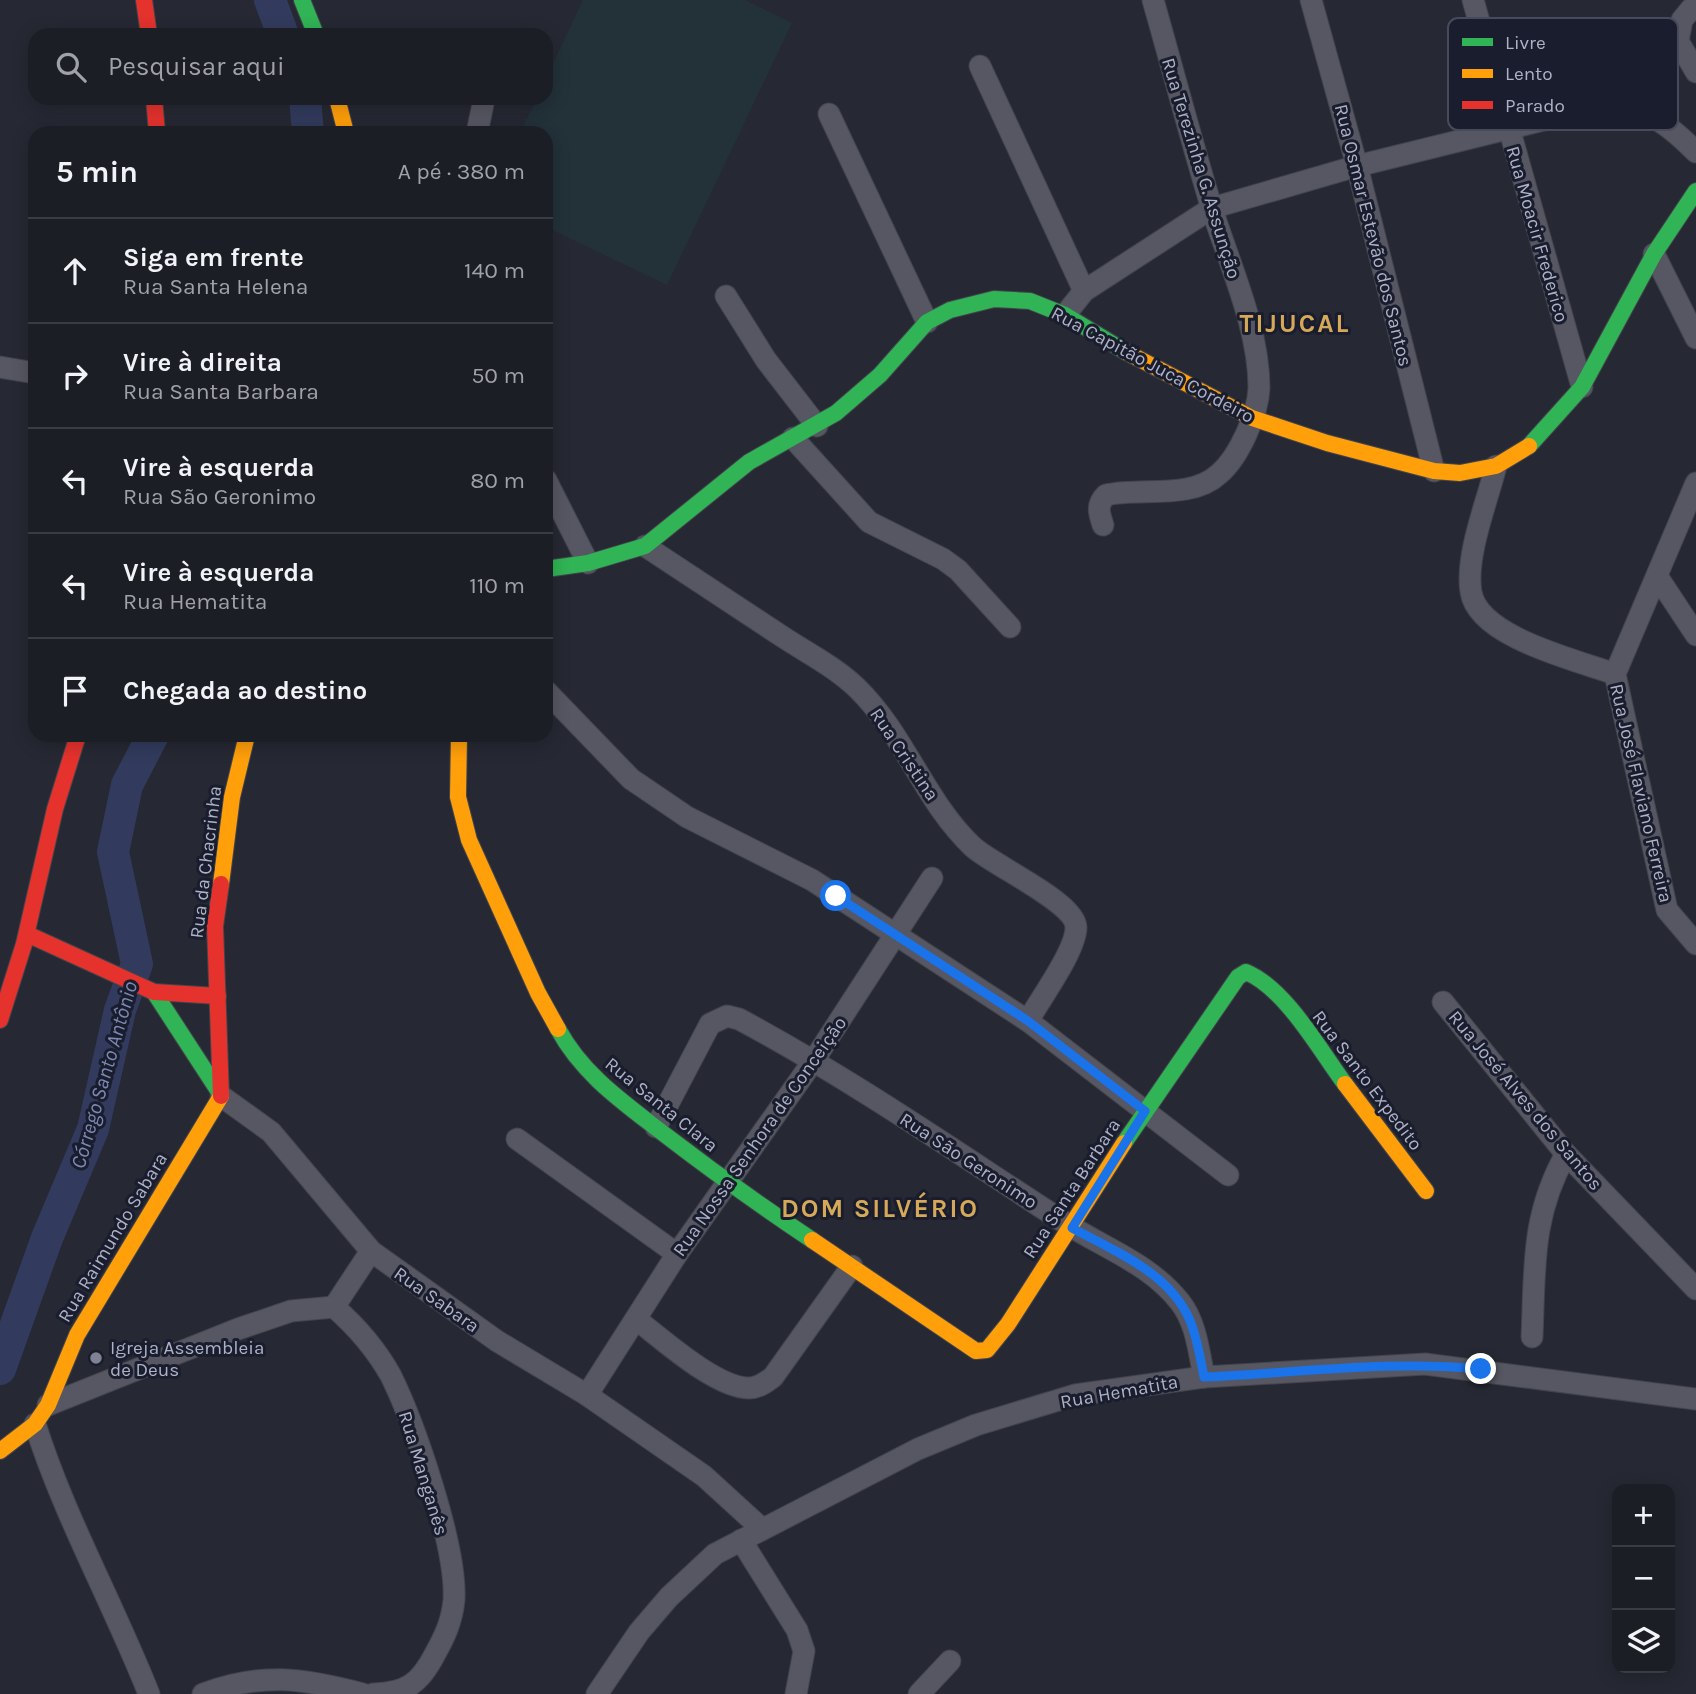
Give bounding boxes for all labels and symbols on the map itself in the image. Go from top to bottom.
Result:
legend [1448,18,1678,130]
text: Livre [1505,32,1546,54]
street label: Rua Terezinha G. Assunção [1157,55,1245,281]
text: Lento [1505,63,1553,85]
text: Parado [1505,95,1565,117]
street label: Rua Osmar Estevão dos Santos [1330,102,1416,369]
street label: Rua Moacir Frederico [1501,144,1573,325]
street label: Rua Capitão Juca Cordeiro [1047,302,1258,428]
district label: TIJUCAL [1240,308,1350,339]
street label: Rua José Flaviano Ferreira [1605,682,1677,905]
street label: Rua Cristina [865,704,943,805]
street label: Rua da Chacrinha [186,785,226,940]
route start [820,880,851,911]
water label: Córrego Santo Antônio [66,978,142,1171]
street label: Rua Santo Expedito [1307,1006,1427,1155]
street label: Rua José Alves dos Santos [1444,1006,1607,1195]
street label: Rua Nossa Senhora de Conceição [668,1012,851,1261]
street label: Rua Santa Clara [601,1053,722,1157]
street label: Rua São Geronimo [896,1108,1041,1213]
street label: Rua Santa Barbara [1019,1115,1125,1262]
street label: Rua Raimundo Sabara [54,1149,172,1326]
district label: DOM SILVÉRIO [781,1192,979,1224]
street label: Rua Sabara [390,1262,483,1337]
place label: Igreja Assembleia de Deus [110,1337,264,1381]
marker: Igreja Assembleia de Deus [88,1350,104,1366]
route end [1465,1353,1496,1384]
street label: Rua Hematita [1059,1371,1180,1413]
street label: Rua Manganês [394,1409,452,1538]

